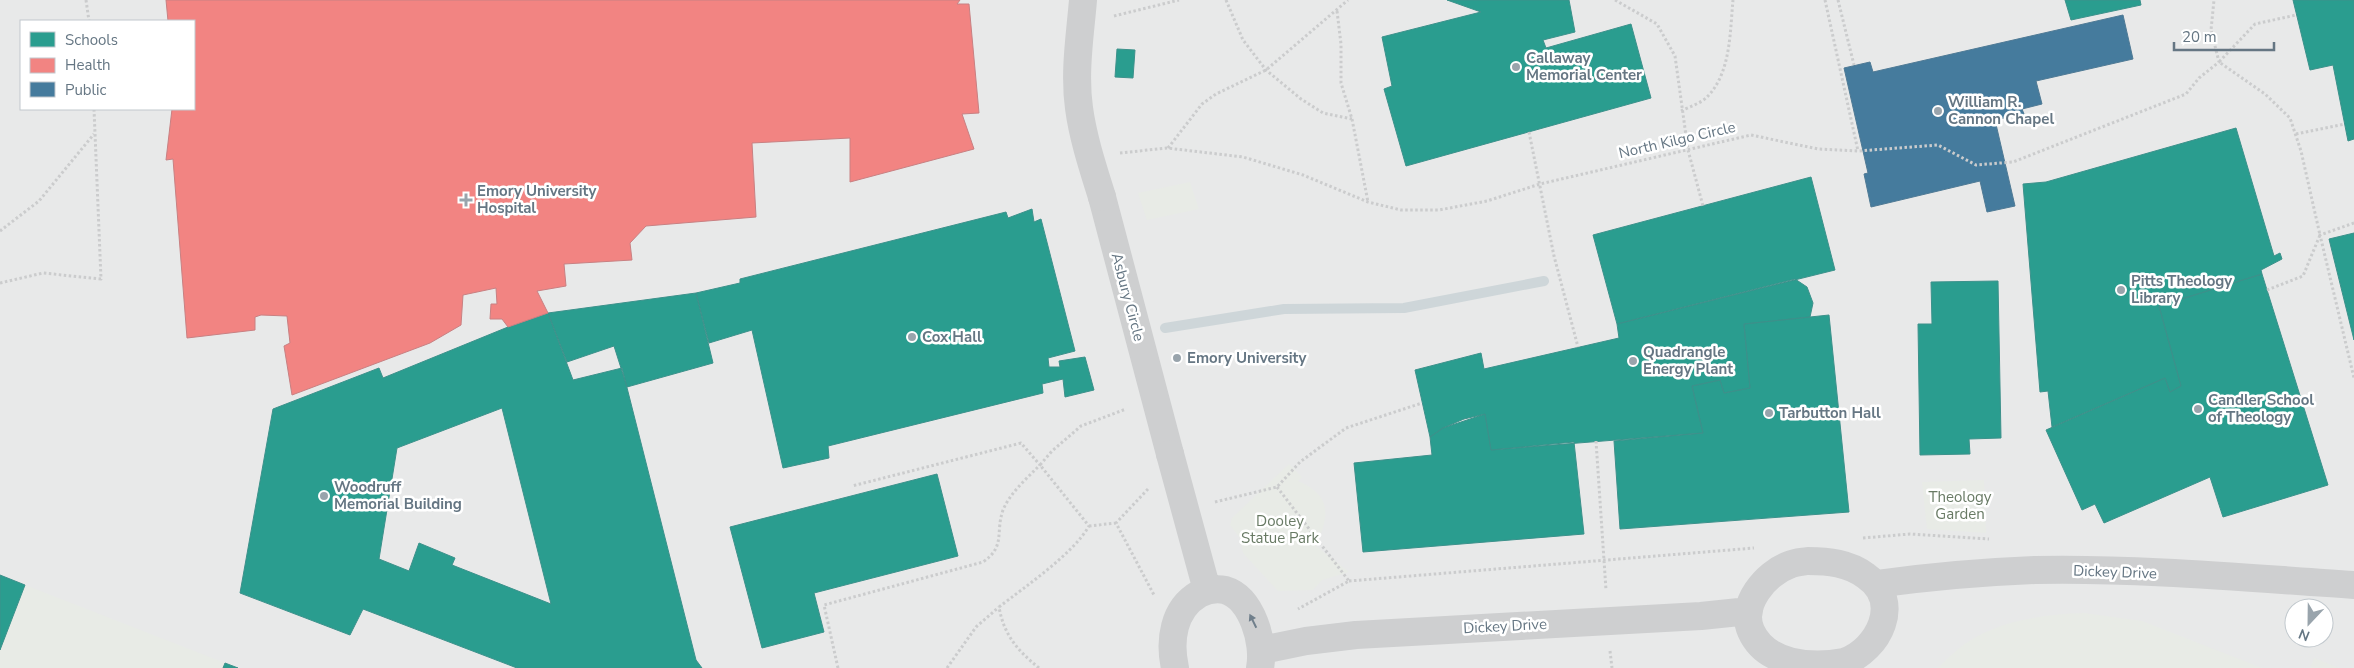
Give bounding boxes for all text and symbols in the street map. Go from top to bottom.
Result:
legend [20,20,195,110]
scale bar [2174,20,2274,52]
text: 20 m [2182,27,2217,47]
text: Schools [65,30,118,50]
place label: Callaway Memorial Center [1526,48,1642,85]
text: Health [65,55,110,75]
marker: Callaway Memorial Center [1510,61,1522,73]
text: Public [65,80,106,100]
place label: William R. Cannon Chapel [1948,92,2054,129]
marker: William R. Cannon Chapel [1932,105,1944,117]
street label: North Kilgo Circle [1617,117,1737,163]
place label: Emory University Hospital [477,181,596,218]
marker: Emory University Hospital [459,193,473,207]
street label: Asbury Circle [1107,251,1149,343]
place label: Pitts Theology Library [2131,271,2232,308]
marker: Pitts Theology Library [2115,284,2127,296]
place label: Cox Hall [922,327,982,347]
marker: Cox Hall [906,331,918,343]
place label: Quadrangle Energy Plant [1643,342,1733,379]
place label: Emory University [1187,348,1306,368]
marker: Emory University [1171,352,1183,364]
marker: Quadrangle Energy Plant [1627,355,1639,367]
place label: Candler School of Theology [2208,390,2314,427]
place label: Tarbutton Hall [1779,403,1881,423]
marker: Candler School of Theology [2192,403,2204,415]
marker: Tarbutton Hall [1763,407,1775,419]
place label: Woodruff Memorial Building [334,477,462,514]
park label: Theology Garden [1928,487,1992,524]
marker: Woodruff Memorial Building [318,490,330,502]
park label: Dooley Statue Park [1241,511,1319,548]
street label: Dickey Drive [2073,561,2157,583]
north arrow [2284,598,2334,648]
one-way arrow [1249,614,1257,628]
street label: Dickey Drive [1463,614,1547,638]
text: N [2296,624,2313,645]

